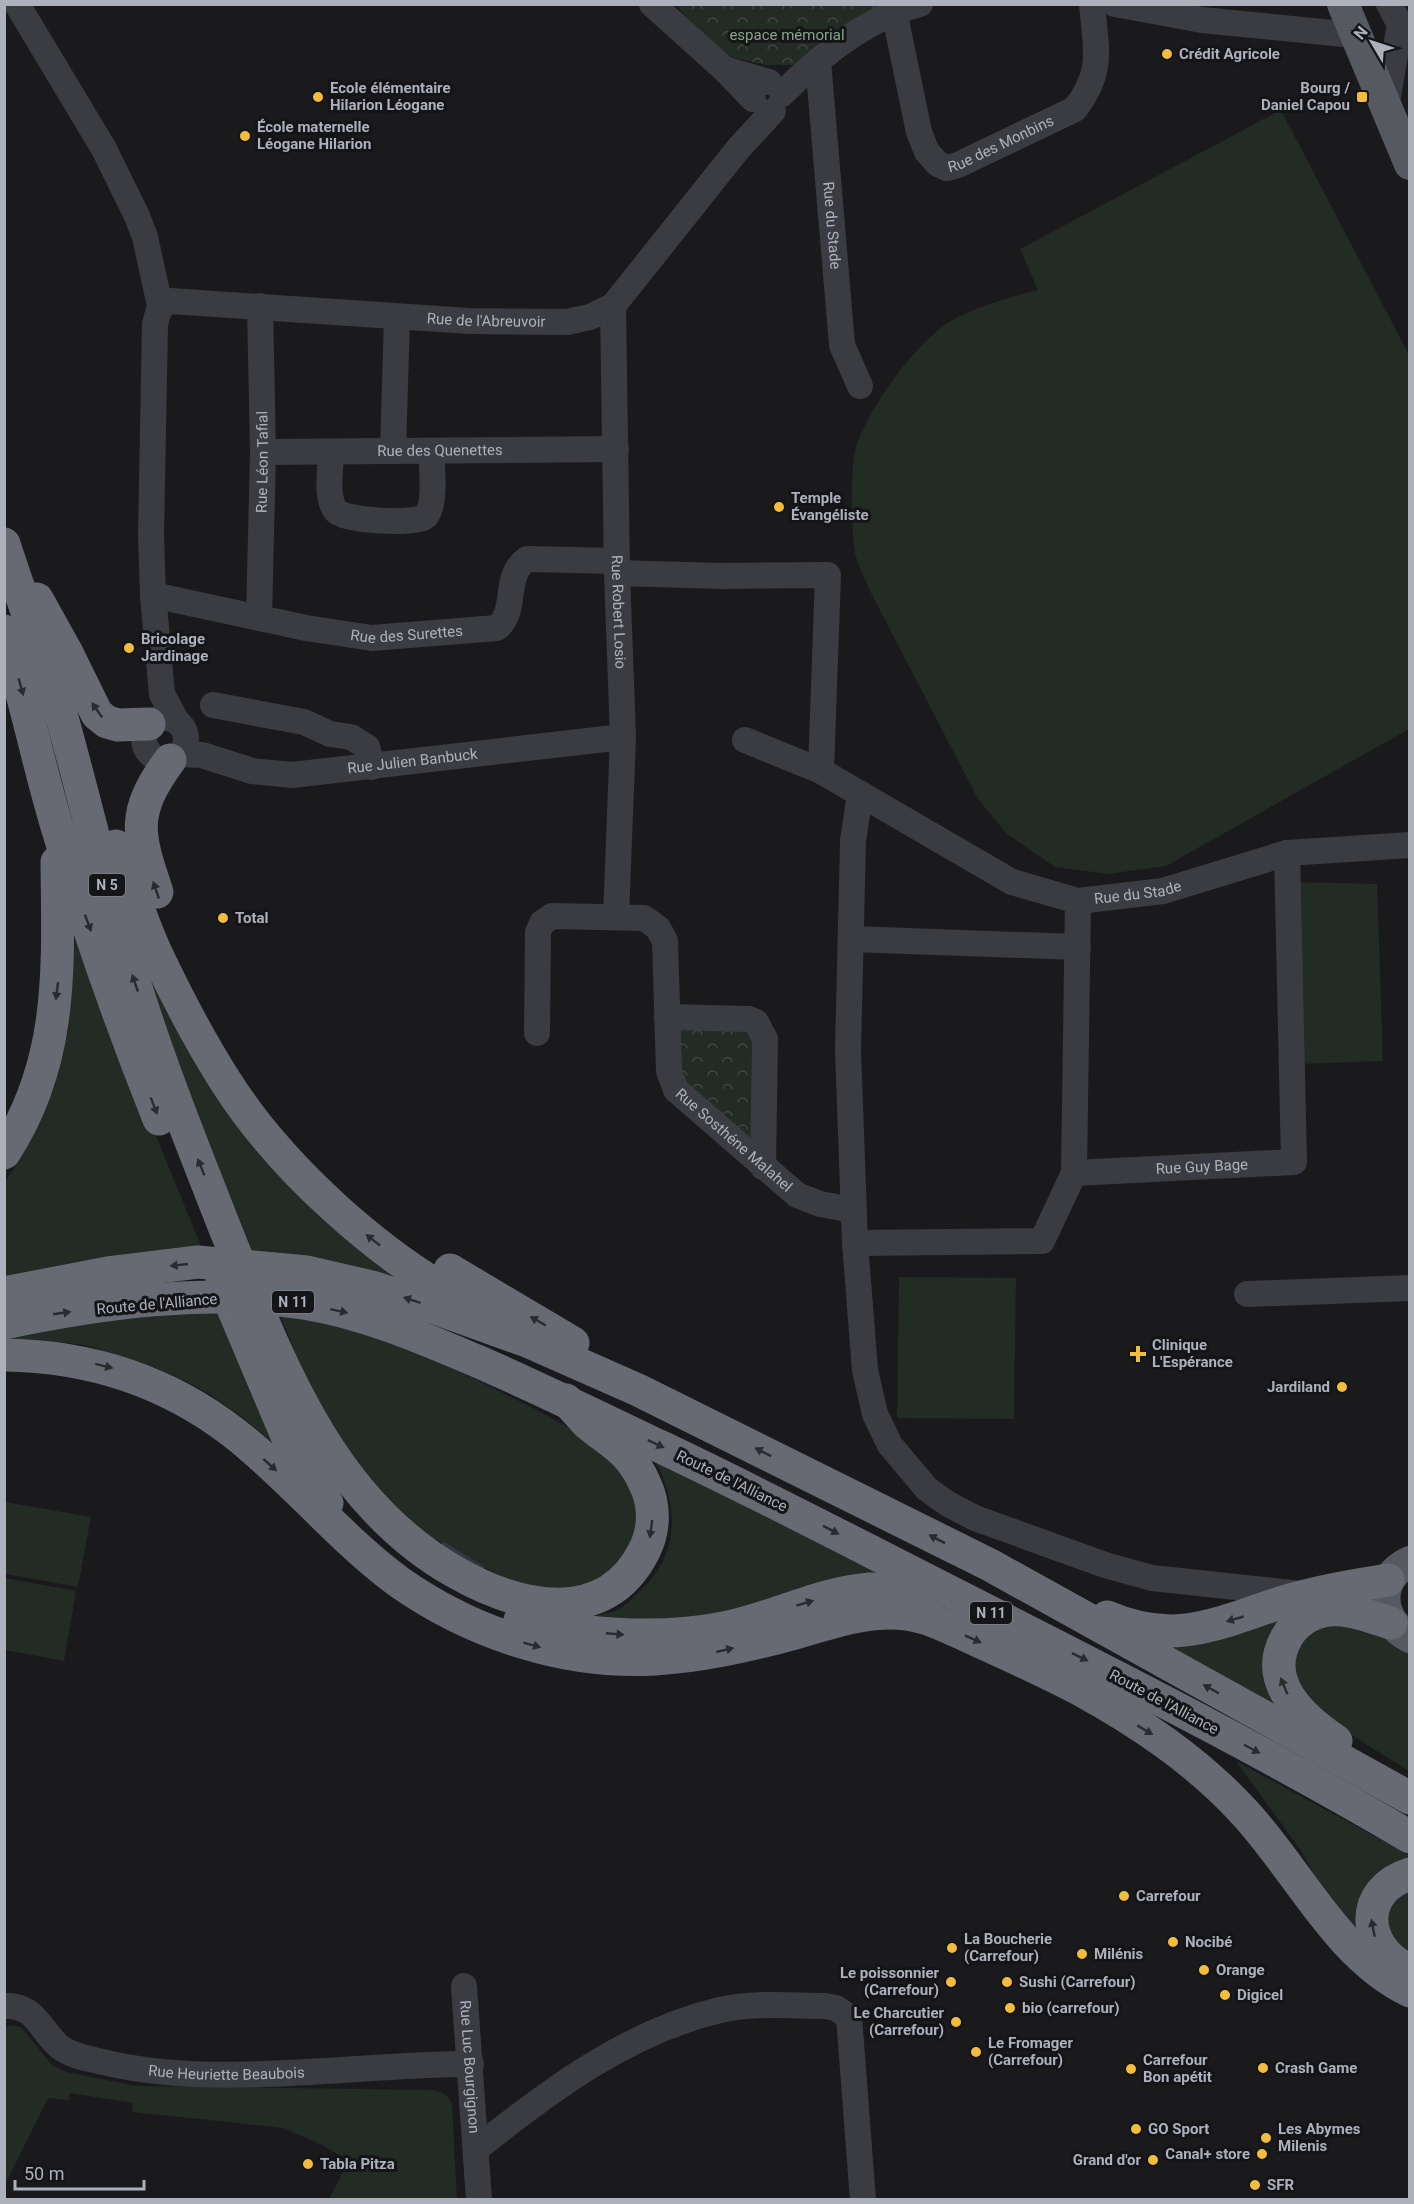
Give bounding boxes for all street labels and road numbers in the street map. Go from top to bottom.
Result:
street label: Rue des Monbins [946,112,1057,176]
street label: Rue du Stade [819,181,845,270]
street label: Rue de l'Abreuvoir [426,309,546,331]
street label: Rue Léon Tafial [253,411,272,513]
street label: Rue des Quenettes [377,441,503,460]
street label: Rue Robert Losio [608,555,630,669]
street label: Rue des Surettes [349,622,464,647]
street label: Rue Julien Banbuck [346,745,479,778]
road number: N 5 [89,874,125,896]
street label: Rue du Stade [1093,877,1184,908]
street label: Rue Sosthéne Malahel [672,1085,796,1196]
street label: Rue Guy Bage [1155,1155,1249,1178]
street label: Route de l'Alliance [96,1290,218,1318]
road number: N 11 [272,1291,314,1313]
street label: Route de l'Alliance [674,1446,790,1516]
road number: N 11 [970,1602,1012,1624]
street label: Route de l'Alliance [1106,1666,1222,1738]
street label: Rue Luc Bourgignon [456,1999,483,2134]
street label: Rue Heuriette Beaubois [147,2061,305,2084]

